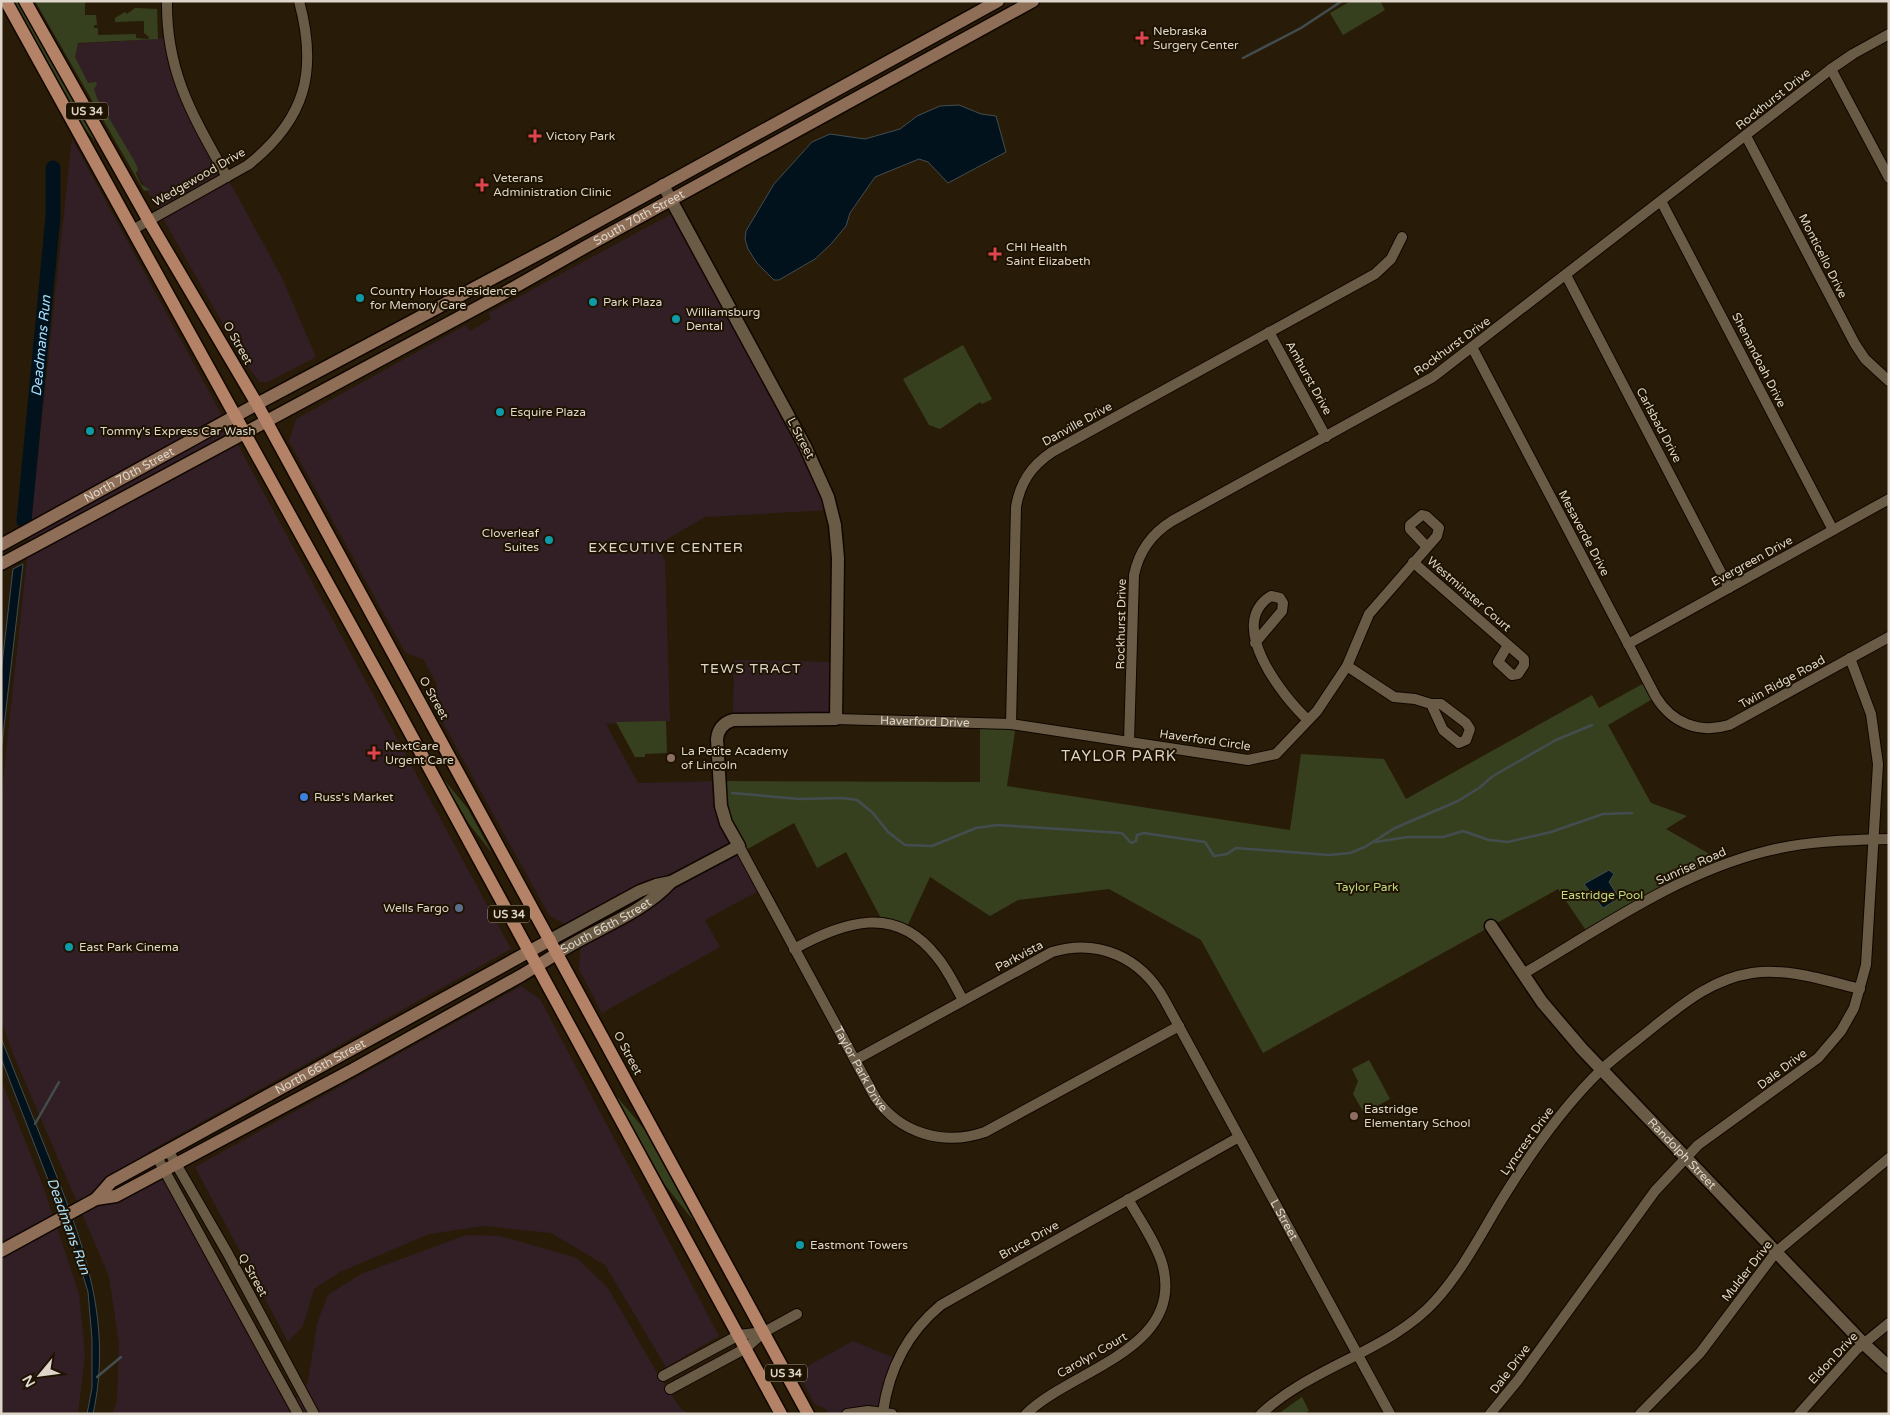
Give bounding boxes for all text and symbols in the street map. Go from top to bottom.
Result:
place label: Nebraska Surgery Center [1153,24,1239,52]
marker: Nebraska Surgery Center [1135,31,1149,45]
street label: Rockhurst Drive [1733,65,1813,133]
road number: US 34 [66,102,108,120]
marker: Victory Park [528,129,542,143]
place label: Victory Park [546,129,616,143]
street label: Wedgewood Drive [150,145,248,209]
place label: Veterans Administration Clinic [493,171,611,199]
marker: Veterans Administration Clinic [475,178,489,192]
street label: South 70th Street [591,187,687,248]
street label: Monticello Drive [1796,212,1850,301]
place label: CHI Health Saint Elizabeth [1006,240,1091,268]
marker: CHI Health Saint Elizabeth [988,247,1002,261]
place label: Country House Residence for Memory Care [370,284,517,312]
marker: Country House Residence for Memory Care [354,292,366,304]
water label: Deadmans Run [28,294,55,397]
place label: Park Plaza [603,295,662,309]
marker: Park Plaza [587,296,599,308]
place label: Williamsburg Dental [686,305,760,333]
street label: Shenandoah Drive [1729,310,1789,410]
marker: Williamsburg Dental [670,313,682,325]
street label: Rockhurst Drive [1411,313,1493,378]
street label: O Street [220,319,256,367]
street label: Amhurst Drive [1283,339,1335,417]
street label: Carlsbad Drive [1633,385,1685,465]
street label: Danville Drive [1040,399,1115,449]
place label: Esquire Plaza [510,405,586,419]
marker: Esquire Plaza [494,406,506,418]
street label: L Street [784,415,818,461]
place label: Tommy's Express Car Wash [100,424,256,438]
marker: Tommy's Express Car Wash [84,425,96,437]
street label: North 70th Street [81,444,177,505]
street label: Mesaverde Drive [1555,488,1613,578]
place label: Cloverleaf Suites [482,526,539,554]
street label: Evergreen Drive [1709,533,1795,589]
marker: Cloverleaf Suites [543,534,555,546]
district label: EXECUTIVE CENTER [588,539,744,556]
street label: Westminster Court [1424,554,1514,635]
street label: Rockhurst Drive [1113,578,1129,670]
street label: Twin Ridge Road [1737,653,1827,711]
district label: TEWS TRACT [701,660,801,677]
street label: O Street [416,674,452,722]
street label: Haverford Drive [880,713,970,730]
street label: Haverford Circle [1159,727,1252,753]
place label: NextCare Urgent Care [385,739,454,767]
place label: La Petite Academy of Lincoln [681,744,789,772]
marker: NextCare Urgent Care [367,746,381,760]
district label: TAYLOR PARK [1061,747,1177,765]
marker: La Petite Academy of Lincoln [665,752,677,764]
place label: Russ's Market [314,790,394,804]
marker: Russ's Market [298,791,310,803]
street label: Sunrise Road [1654,844,1728,888]
park label: Taylor Park [1335,880,1399,894]
park label: Eastridge Pool [1561,888,1643,902]
street label: South 66th Street [558,895,654,957]
place label: Wells Fargo [383,901,449,915]
marker: Wells Fargo [453,902,465,914]
road number: US 34 [488,906,530,922]
street label: Parkvista [993,938,1045,974]
place label: East Park Cinema [79,940,179,954]
marker: East Park Cinema [63,941,75,953]
street label: Taylor Park Drive [831,1024,891,1115]
street label: O Street [611,1029,645,1077]
street label: North 66th Street [273,1036,368,1097]
street label: Dale Drive [1755,1046,1810,1092]
place label: Eastridge Elementary School [1364,1102,1471,1130]
street label: Lyncrest Drive [1497,1104,1557,1178]
marker: Eastridge Elementary School [1348,1110,1360,1122]
street label: Randolph Street [1645,1115,1719,1192]
water label: Deadmans Run [43,1176,94,1277]
street label: L Street [1267,1197,1301,1243]
street label: Bruce Drive [997,1218,1061,1262]
place label: Eastmont Towers [810,1238,908,1252]
street label: Mulder Drive [1719,1238,1775,1304]
marker: Eastmont Towers [794,1239,806,1251]
street label: Q Street [235,1251,271,1299]
street label: Carolyn Court [1054,1329,1130,1381]
street label: Eldon Drive [1806,1329,1861,1387]
street label: Dale Drive [1487,1341,1533,1396]
north arrow [15,1350,65,1400]
road number: US 34 [765,1365,807,1382]
text: N [19,1372,39,1390]

